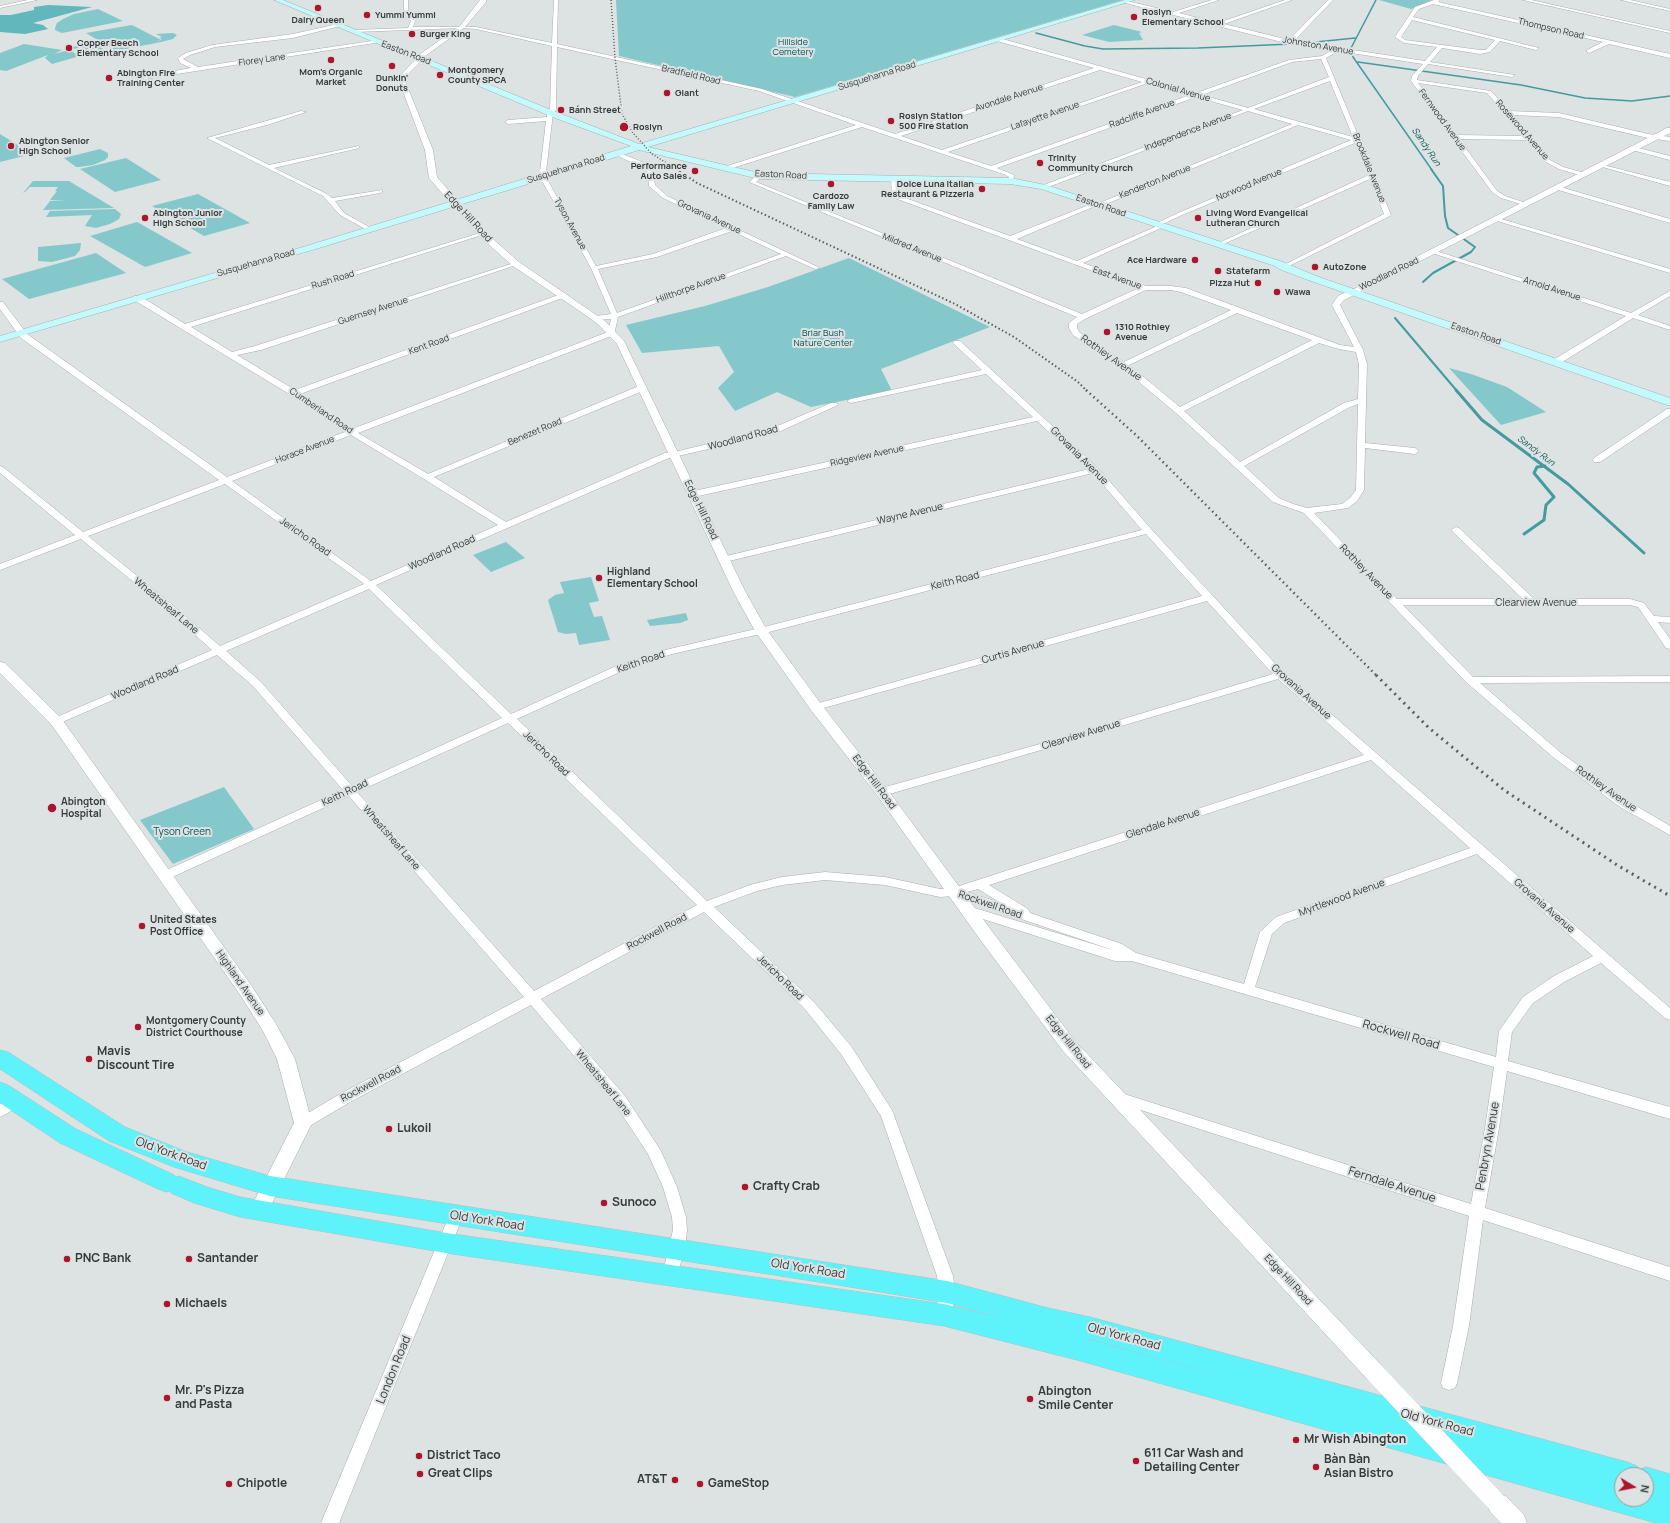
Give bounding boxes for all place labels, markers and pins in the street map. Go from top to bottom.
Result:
marker: Dairy Queen [313,3,323,13]
place label: Roslyn Elementary School [1142,7,1224,28]
marker: Yummi Yummi [362,10,372,20]
place label: Yummi Yummi [375,10,436,20]
marker: Roslyn Elementary School [1129,12,1139,22]
place label: Dairy Queen [292,15,344,25]
marker: Burger King [407,29,417,39]
place label: Burger King [420,29,471,39]
place label: Copper Beech Elementary School [77,38,159,59]
marker: Copper Beech Elementary School [64,43,74,53]
marker: Mom's Organic Market [326,55,336,65]
marker: Dunkin' Donuts [387,61,397,71]
place label: Montgomery County SPCA [448,65,506,86]
place label: Mom's Organic Market [299,67,363,88]
place label: Abington Fire Training Center [117,68,185,89]
marker: Montgomery County SPCA [435,70,445,80]
marker: Abington Fire Training Center [104,73,114,83]
place label: Dunkin' Donuts [376,73,408,94]
marker: Giant [662,88,672,98]
place label: Giant [675,88,699,98]
marker: Bánh Street [556,105,566,115]
place label: Bánh Street [569,105,621,115]
place label: Roslyn Station 500 Fire Station [899,111,968,132]
marker: Roslyn Station 500 Fire Station [886,116,896,126]
marker: Roslyn [618,121,630,133]
place label: Roslyn [633,122,662,132]
place label: Abington Senior High School [19,136,89,157]
marker: Abington Senior High School [6,141,16,151]
place label: Trinity Community Church [1048,153,1133,174]
marker: Trinity Community Church [1035,158,1045,168]
place label: Performance Auto Sales [631,161,687,182]
marker: Performance Auto Sales [690,166,700,176]
marker: Cardozo Family Law [826,179,836,189]
place label: Dolce Luna Italian Restaurant & Pizzeria [881,179,974,200]
marker: Dolce Luna Italian Restaurant & Pizzeria [977,184,987,194]
place label: Cardozo Family Law [808,191,854,212]
place label: Abington Junior High School [153,208,222,229]
place label: Living Word Evangelical Lutheran Church [1206,208,1308,229]
marker: Abington Junior High School [140,213,150,223]
marker: Living Word Evangelical Lutheran Church [1193,213,1203,223]
place label: Ace Hardware [1127,255,1187,265]
marker: Ace Hardware [1190,255,1200,265]
marker: AutoZone [1310,262,1320,272]
place label: AutoZone [1323,262,1366,272]
marker: Statefarm [1213,266,1223,276]
place label: Statefarm [1226,266,1270,276]
place label: Pizza Hut [1209,278,1250,288]
marker: Pizza Hut [1253,278,1263,288]
marker: Wawa [1272,287,1282,297]
place label: Wawa [1285,287,1311,297]
place label: 1310 Rothley Avenue [1115,322,1170,343]
marker: 1310 Rothley Avenue [1102,327,1112,337]
place label: Highland Elementary School [607,566,698,590]
marker: Highland Elementary School [594,573,604,583]
place label: Abington Hospital [61,796,106,820]
marker: Abington Hospital [46,802,58,814]
place label: United States Post Office [150,914,217,938]
marker: United States Post Office [137,921,147,931]
place label: Montgomery County District Courthouse [146,1015,246,1038]
marker: Montgomery County District Courthouse [133,1022,143,1032]
place label: Mavis Discount Tire [97,1045,175,1073]
marker: Mavis Discount Tire [84,1054,94,1064]
place label: Lukoil [397,1122,431,1136]
marker: Lukoil [384,1124,394,1134]
place label: Crafty Crab [753,1180,820,1194]
marker: Crafty Crab [740,1182,750,1192]
place label: Sunoco [612,1196,656,1210]
marker: Sunoco [599,1198,609,1208]
place label: PNC Bank [75,1252,131,1266]
place label: Santander [197,1252,258,1266]
marker: PNC Bank [62,1254,72,1264]
marker: Santander [184,1254,194,1264]
place label: Michaels [175,1297,227,1311]
marker: Michaels [162,1299,172,1309]
place label: Mr. P's Pizza and Pasta [175,1384,244,1412]
place label: Abington Smile Center [1038,1385,1113,1413]
marker: Mr. P's Pizza and Pasta [162,1393,172,1403]
marker: Abington Smile Center [1025,1394,1035,1404]
place label: Mr Wish Abington [1304,1433,1406,1447]
marker: Mr Wish Abington [1291,1435,1301,1445]
place label: 611 Car Wash and Detailing Center [1144,1447,1243,1475]
place label: District Taco [427,1449,501,1463]
marker: District Taco [414,1451,424,1461]
place label: Bàn Bàn Asian Bistro [1324,1453,1393,1481]
marker: 611 Car Wash and Detailing Center [1131,1456,1141,1466]
marker: Bàn Bàn Asian Bistro [1311,1462,1321,1472]
place label: Great Clips [428,1467,492,1481]
marker: Great Clips [415,1469,425,1479]
place label: AT&T [637,1473,667,1487]
marker: AT&T [670,1475,680,1485]
place label: Chipotle [237,1477,287,1491]
place label: GameStop [708,1477,769,1491]
marker: Chipotle [224,1479,234,1489]
marker: GameStop [695,1479,705,1489]

